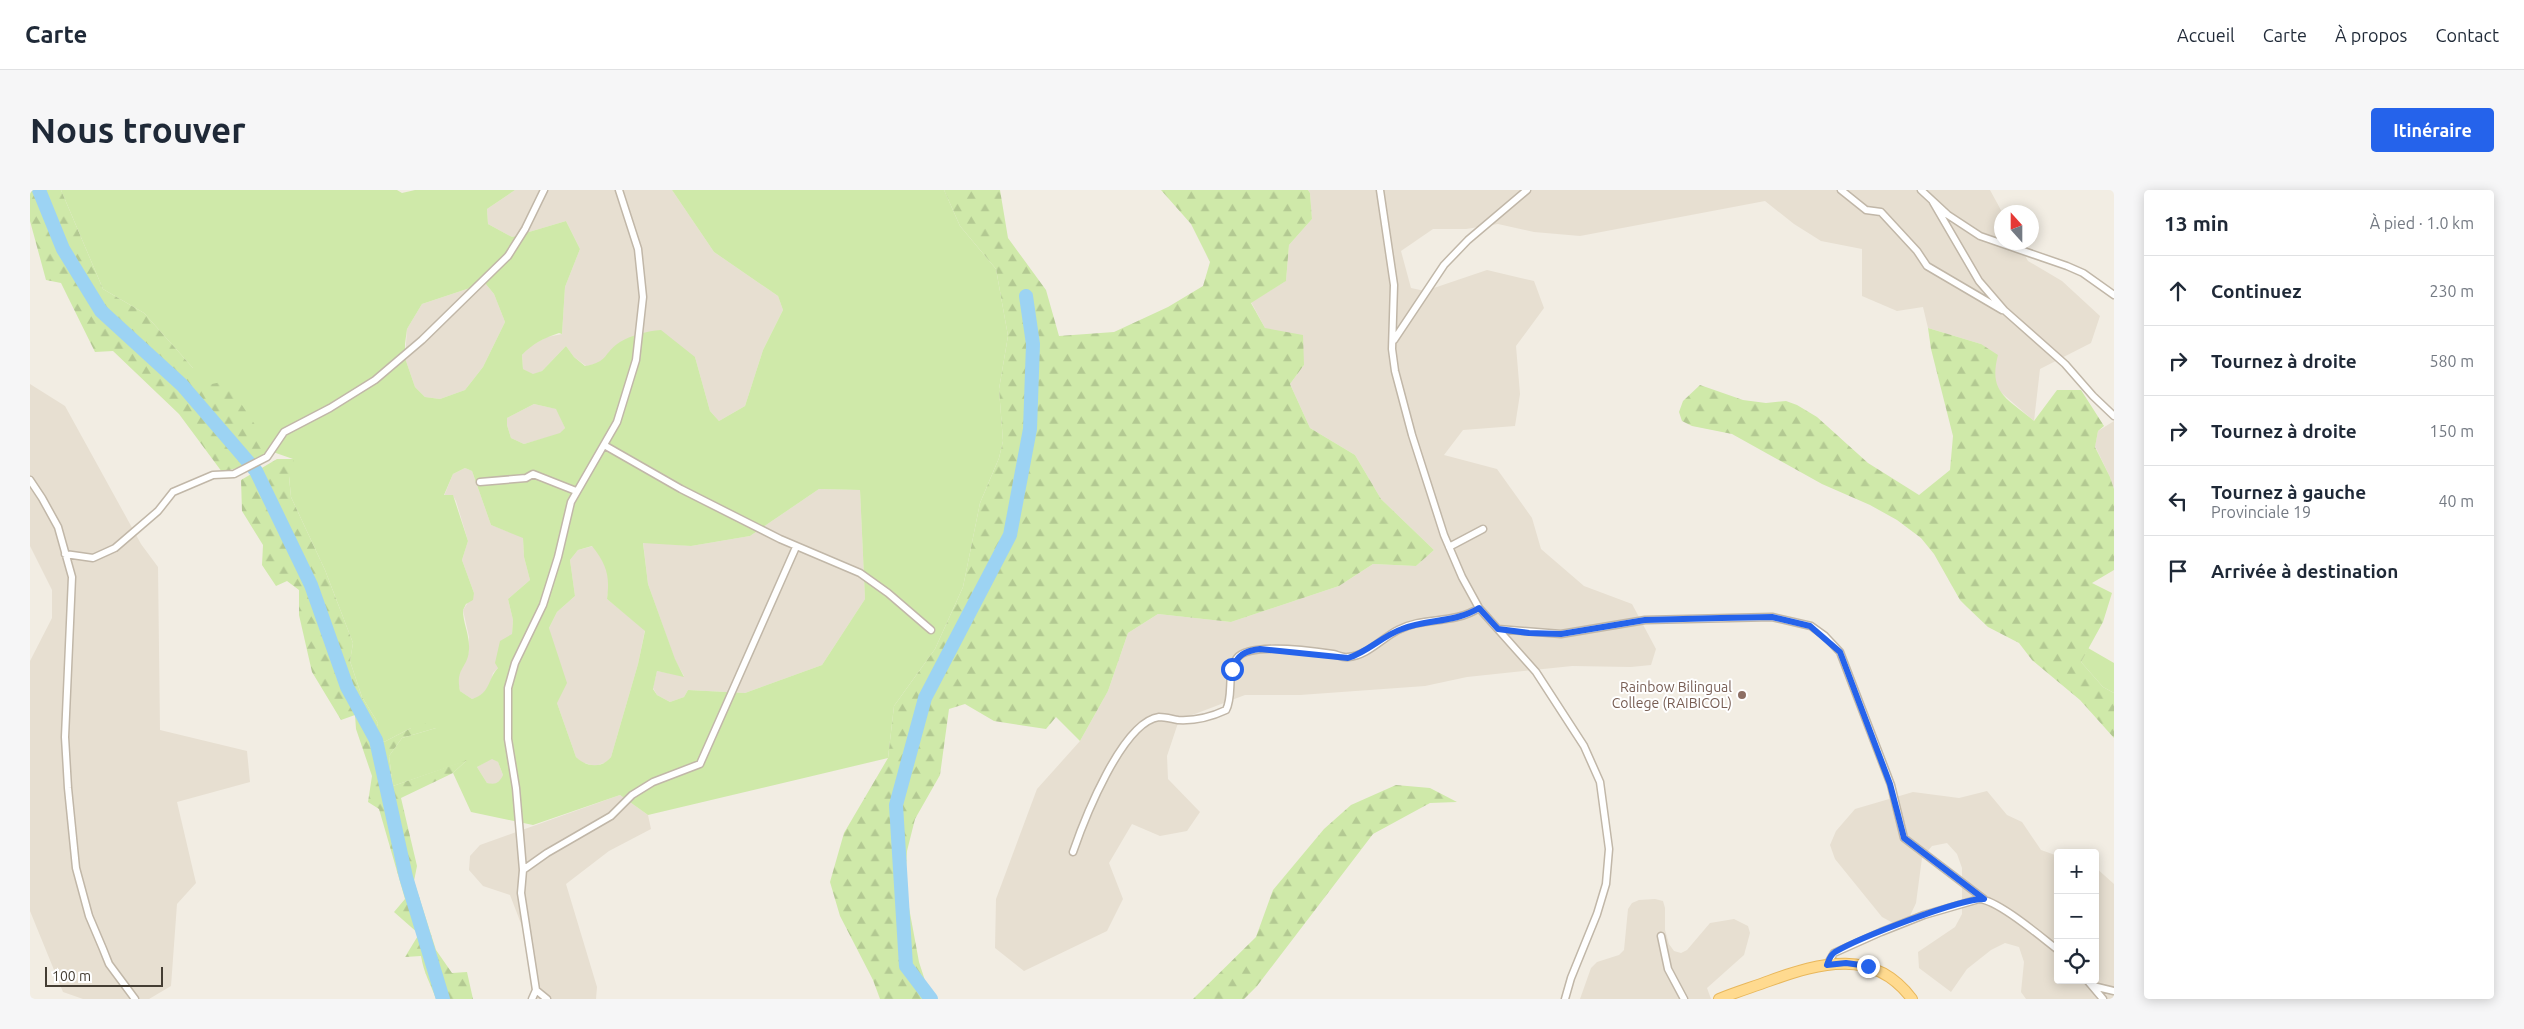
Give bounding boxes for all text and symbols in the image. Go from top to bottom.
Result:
text: Carte [25,21,87,48]
text: Accueil [2177,25,2235,45]
text: Carte [2263,25,2307,45]
text: À propos [2335,25,2407,45]
text: Contact [2435,25,2499,45]
button: Itinéraire [2371,108,2494,152]
text: Nous trouver [30,110,246,150]
north arrow [1994,205,2039,250]
text: 13 min [2164,211,2229,235]
text: À pied · 1.0 km [2370,214,2474,232]
icon: ahead [2164,277,2192,305]
text: Continuez [2211,280,2301,302]
text: 230 m [2429,282,2474,300]
icon: right [2164,347,2192,375]
text: Tournez à droite [2211,350,2357,372]
text: 580 m [2429,352,2474,370]
icon: right [2164,417,2192,445]
text: Tournez à droite [2211,420,2357,442]
text: 150 m [2429,422,2474,440]
text: Tournez à gauche [2211,481,2366,503]
icon: left [2164,487,2192,515]
text: 40 m [2438,492,2474,510]
text: Provinciale 19 [2211,503,2311,521]
icon: arrive [2164,557,2192,585]
text: Arrivée à destination [2211,560,2398,582]
route start [1221,658,1244,681]
place label: Rainbow Bilingual College (RAIBICOL) [1612,679,1732,711]
marker: Rainbow Bilingual College (RAIBICOL) [1736,689,1748,701]
map controls [2054,849,2099,984]
button: + [2054,849,2099,894]
button: − [2054,894,2099,939]
button: locate [2054,939,2099,984]
route end [1857,955,1880,978]
scale bar [45,964,162,987]
text: 100 m [52,968,91,984]

